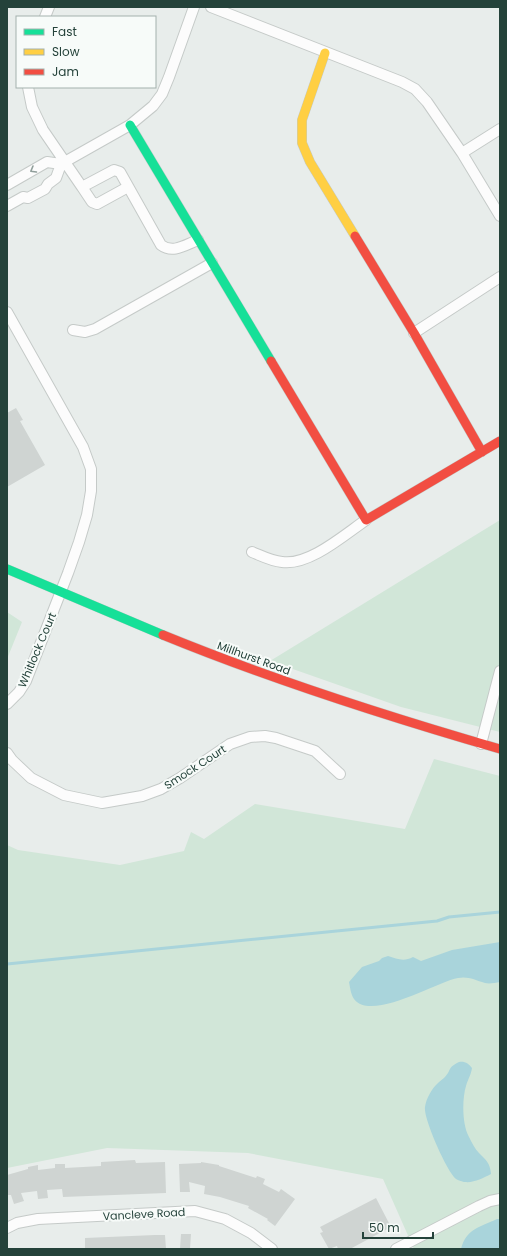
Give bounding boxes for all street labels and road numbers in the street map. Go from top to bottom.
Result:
street label: Whitlock Court [14,610,60,690]
street label: Millhurst Road [215,637,293,679]
street label: Smock Court [161,741,229,793]
street label: Vancleve Road [102,1204,186,1224]

